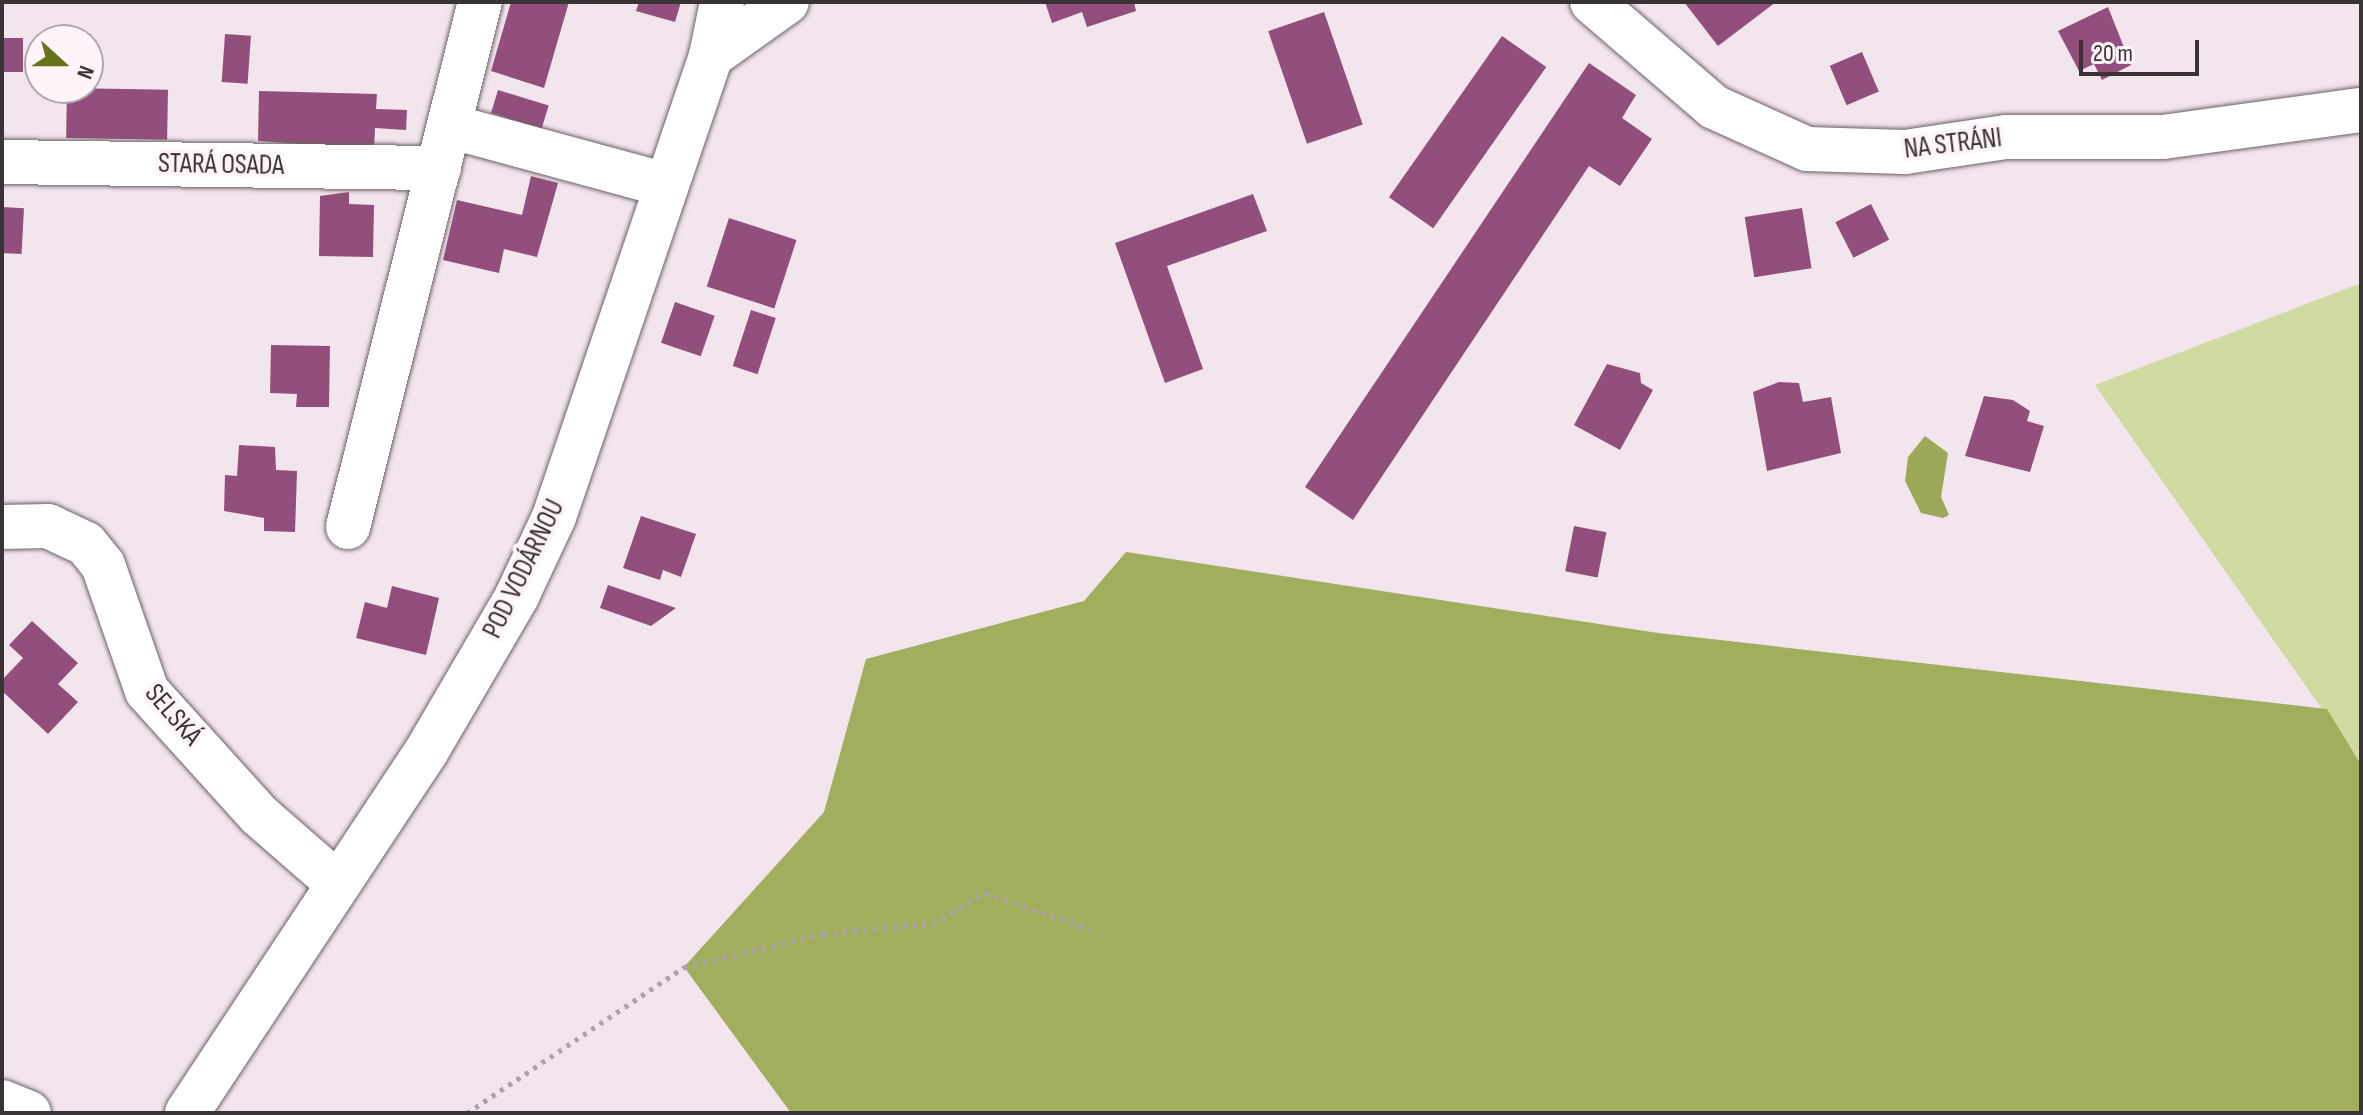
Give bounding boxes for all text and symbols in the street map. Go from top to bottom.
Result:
north arrow [24,24,104,104]
scale bar [2083,24,2203,74]
text: 20 m [2093,39,2133,68]
text: N [70,62,100,82]
street label: NA STRÁNI [1902,121,2004,167]
street label: STARÁ OSADA [158,147,284,183]
street label: POD VODÁRNOU [476,494,572,644]
street label: SELSKÁ [137,677,209,753]

